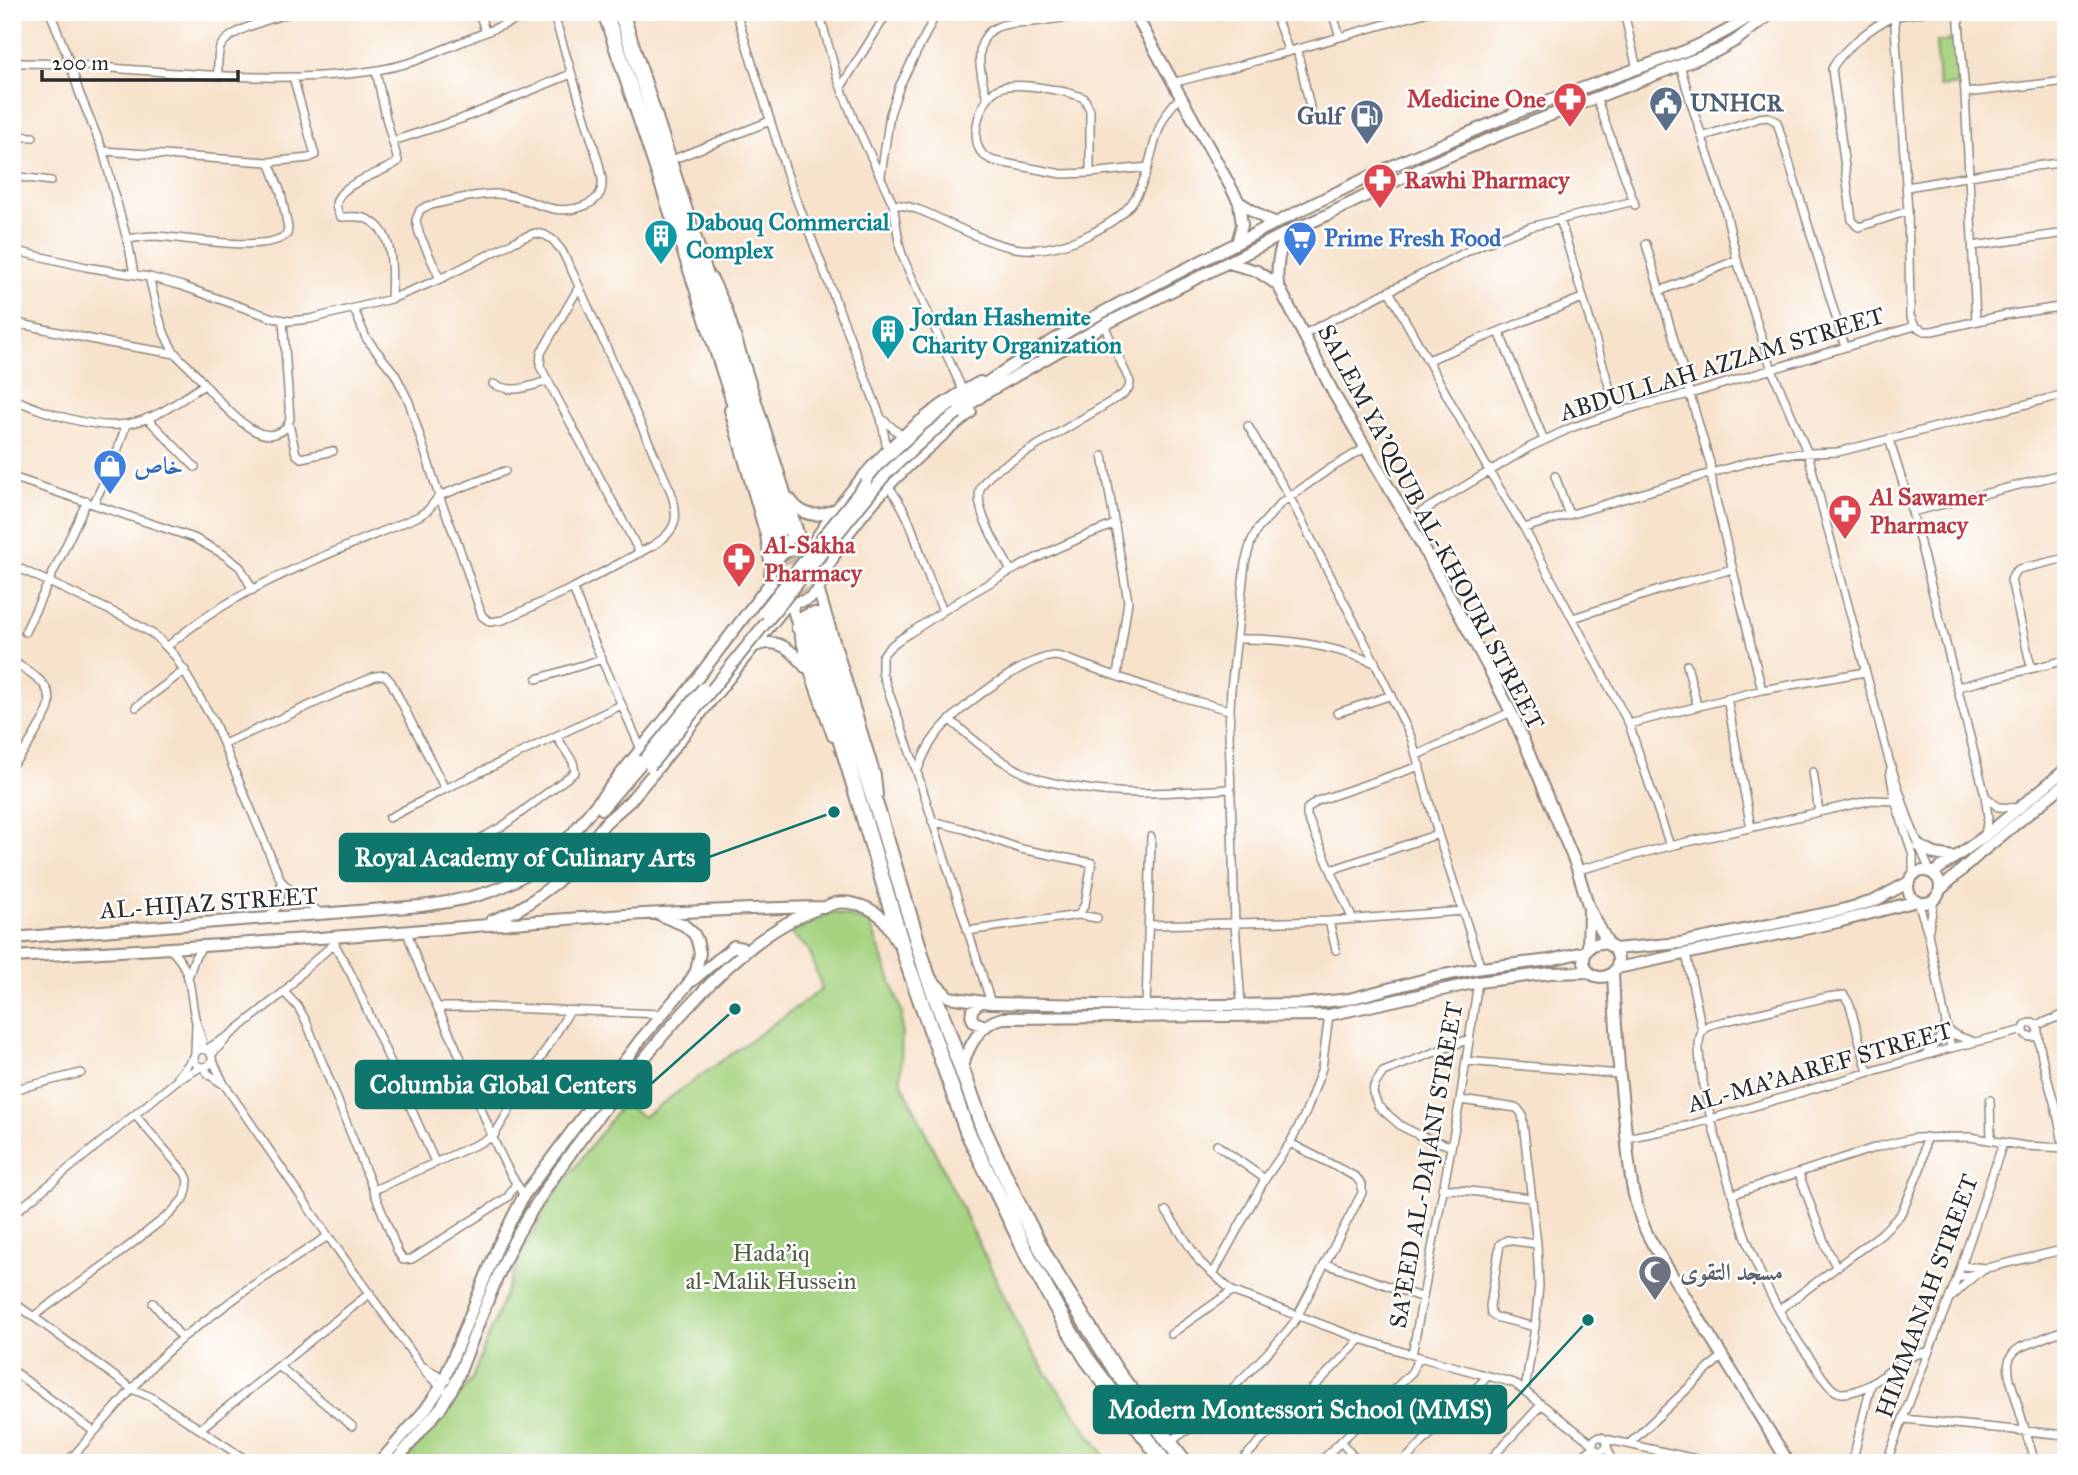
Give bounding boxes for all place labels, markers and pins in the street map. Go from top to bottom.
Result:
pharmacy icon: Medicine One [1551,80,1589,129]
place label: Medicine One [1407,84,1546,114]
public building icon: UNHCR [1647,84,1685,133]
place label: UNHCR [1690,88,1784,118]
fuel station icon: Gulf [1348,97,1386,146]
place label: Gulf [1297,101,1346,131]
pharmacy icon: Rawhi Pharmacy [1361,161,1399,210]
place label: Rawhi Pharmacy [1404,165,1571,195]
place label: Dabouq Commercial Complex [686,207,890,265]
building icon: Dabouq Commercial Complex [642,217,680,266]
supermarket icon: Prime Fresh Food [1281,219,1319,268]
place label: Prime Fresh Food [1324,223,1502,253]
place label: Jordan Hashemite Charity Organization [909,302,1122,360]
building icon: Jordan Hashemite Charity Organization [869,312,907,361]
shop icon: خاص [91,447,129,496]
place label: خاص [134,451,183,481]
place label: Al Sawamer Pharmacy [1868,482,1987,540]
pharmacy icon: Al Sawamer Pharmacy [1826,492,1864,541]
place label: Al-Sakha Pharmacy [762,530,864,588]
pharmacy icon: Al-Sakha Pharmacy [720,540,758,589]
callout: Royal Academy of Culinary Arts [340,834,709,881]
callout: Columbia Global Centers [356,1061,651,1108]
mosque icon: مسجد التقوى [1636,1253,1674,1302]
place label: مسجد التقوى [1680,1257,1783,1287]
callout: Modern Montessori School (MMS) [1094,1386,1506,1433]

